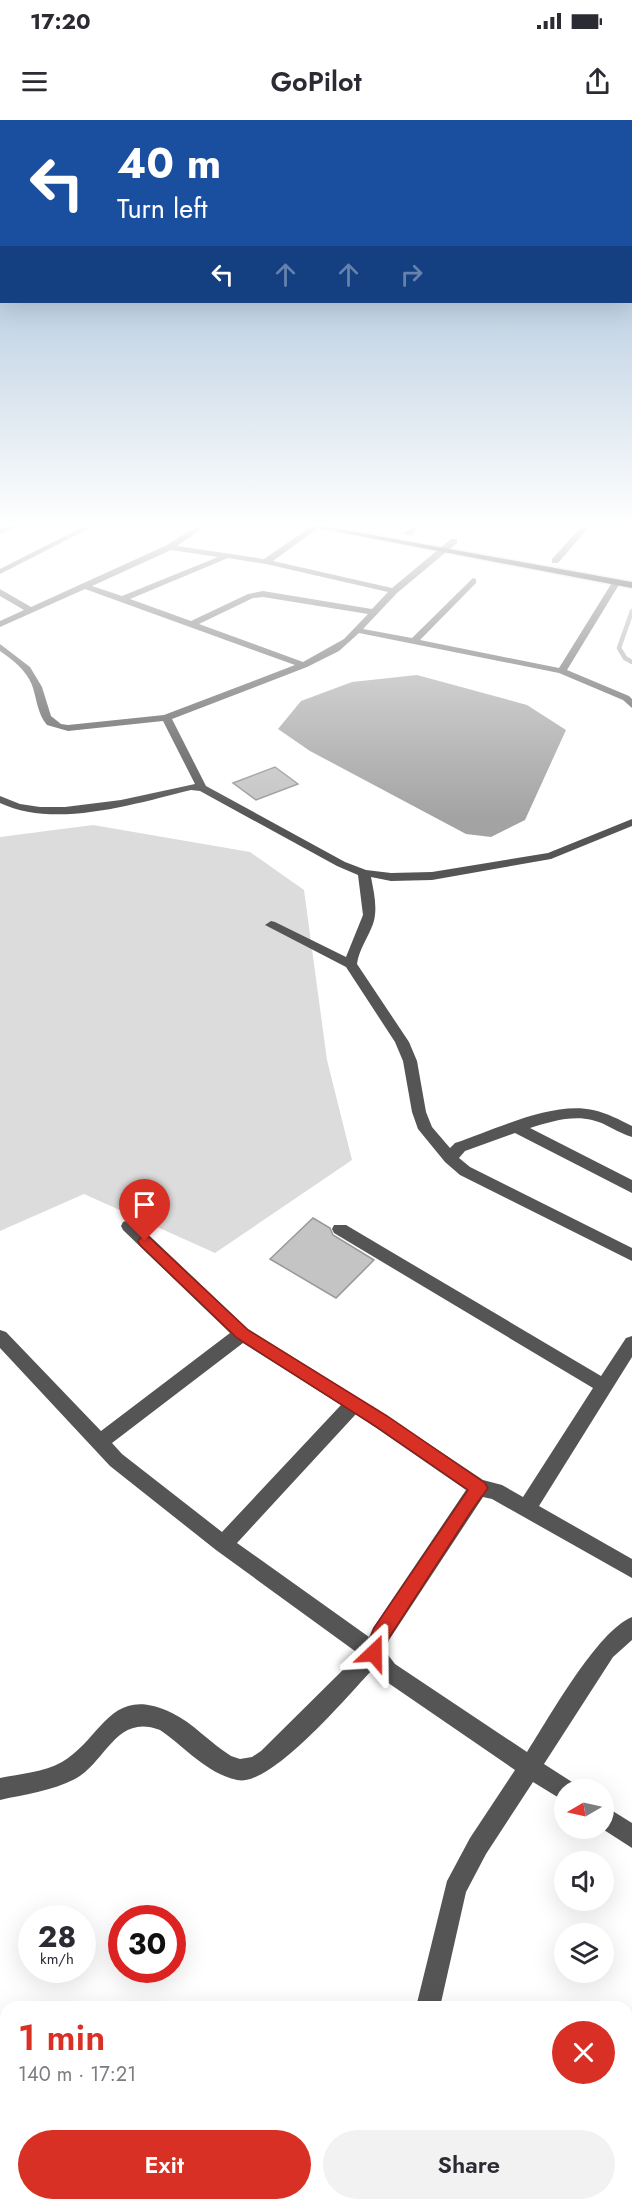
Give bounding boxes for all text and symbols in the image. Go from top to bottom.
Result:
text: 17:20 [30,5,91,37]
text: GoPilot [270,62,362,101]
icon: menu [18,65,51,98]
icon: share [581,65,614,98]
text: 40 m [117,133,221,194]
icon: left [18,144,96,222]
text: Turn left [117,189,207,228]
icon: left [206,258,239,291]
icon: ahead [269,258,302,291]
icon: ahead [332,258,365,291]
icon: right [395,258,428,291]
pin [119,1179,170,1241]
icon: arrive [128,1188,161,1221]
position arrow [342,1621,406,1685]
north arrow [554,1779,614,1839]
map controls [554,1779,614,1983]
button: sound [554,1851,614,1911]
speed limit sign: 30 [108,1905,186,1983]
text: 28 [38,1915,76,1958]
button: layers [554,1923,614,1983]
text: km/h [40,1948,74,1970]
text: 1 min [18,2011,105,2063]
button: close [552,2021,615,2084]
text: 140 m · 17:21 [18,2060,136,2089]
button: Exit [18,2130,311,2199]
button: Share [323,2130,615,2199]

